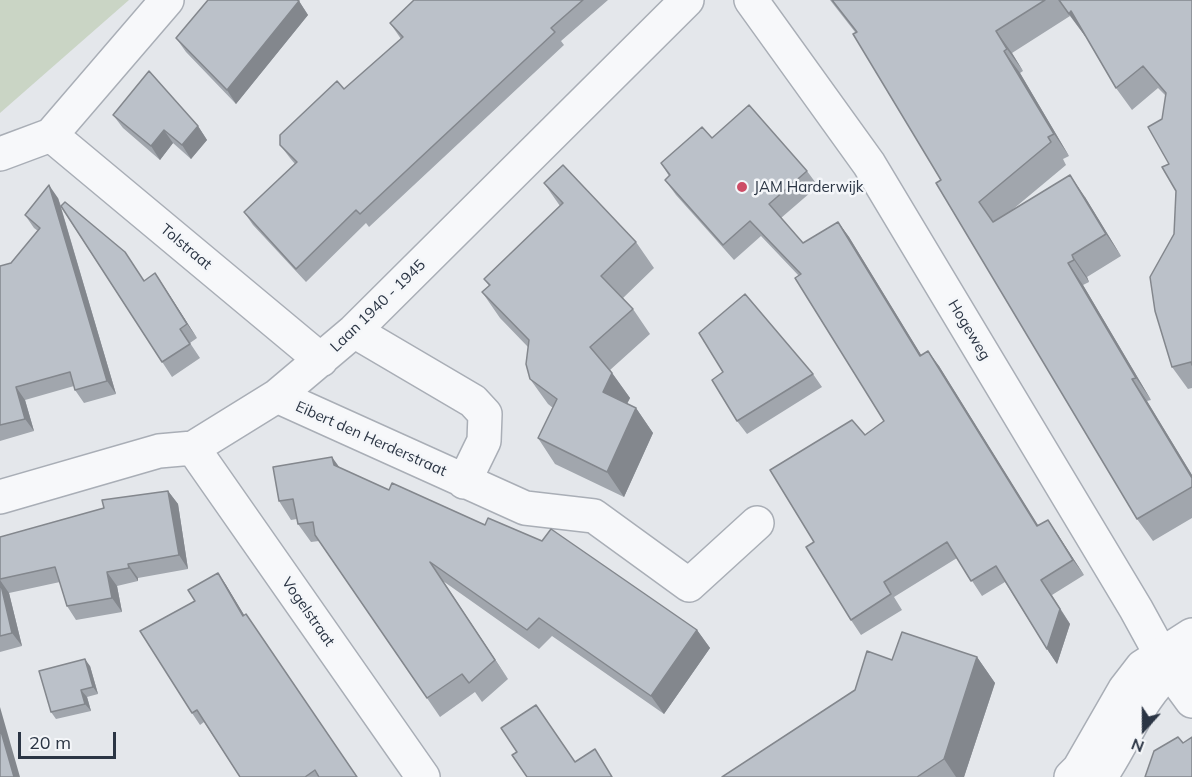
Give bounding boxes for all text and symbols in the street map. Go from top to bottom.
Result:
place label: JAM Harderwijk [754,178,864,196]
marker: JAM Harderwijk [735,180,749,194]
street label: Tolstraat [157,220,215,274]
street label: Laan 1940 - 1945 [327,256,429,356]
street label: Hogeweg [944,297,994,363]
street label: Eibert den Herderstraat [293,398,449,480]
street label: Vogelstraat [278,574,338,650]
north arrow [1114,699,1174,759]
scale bar [21,720,118,758]
text: 20 m [29,731,71,754]
text: N [1128,734,1147,757]

